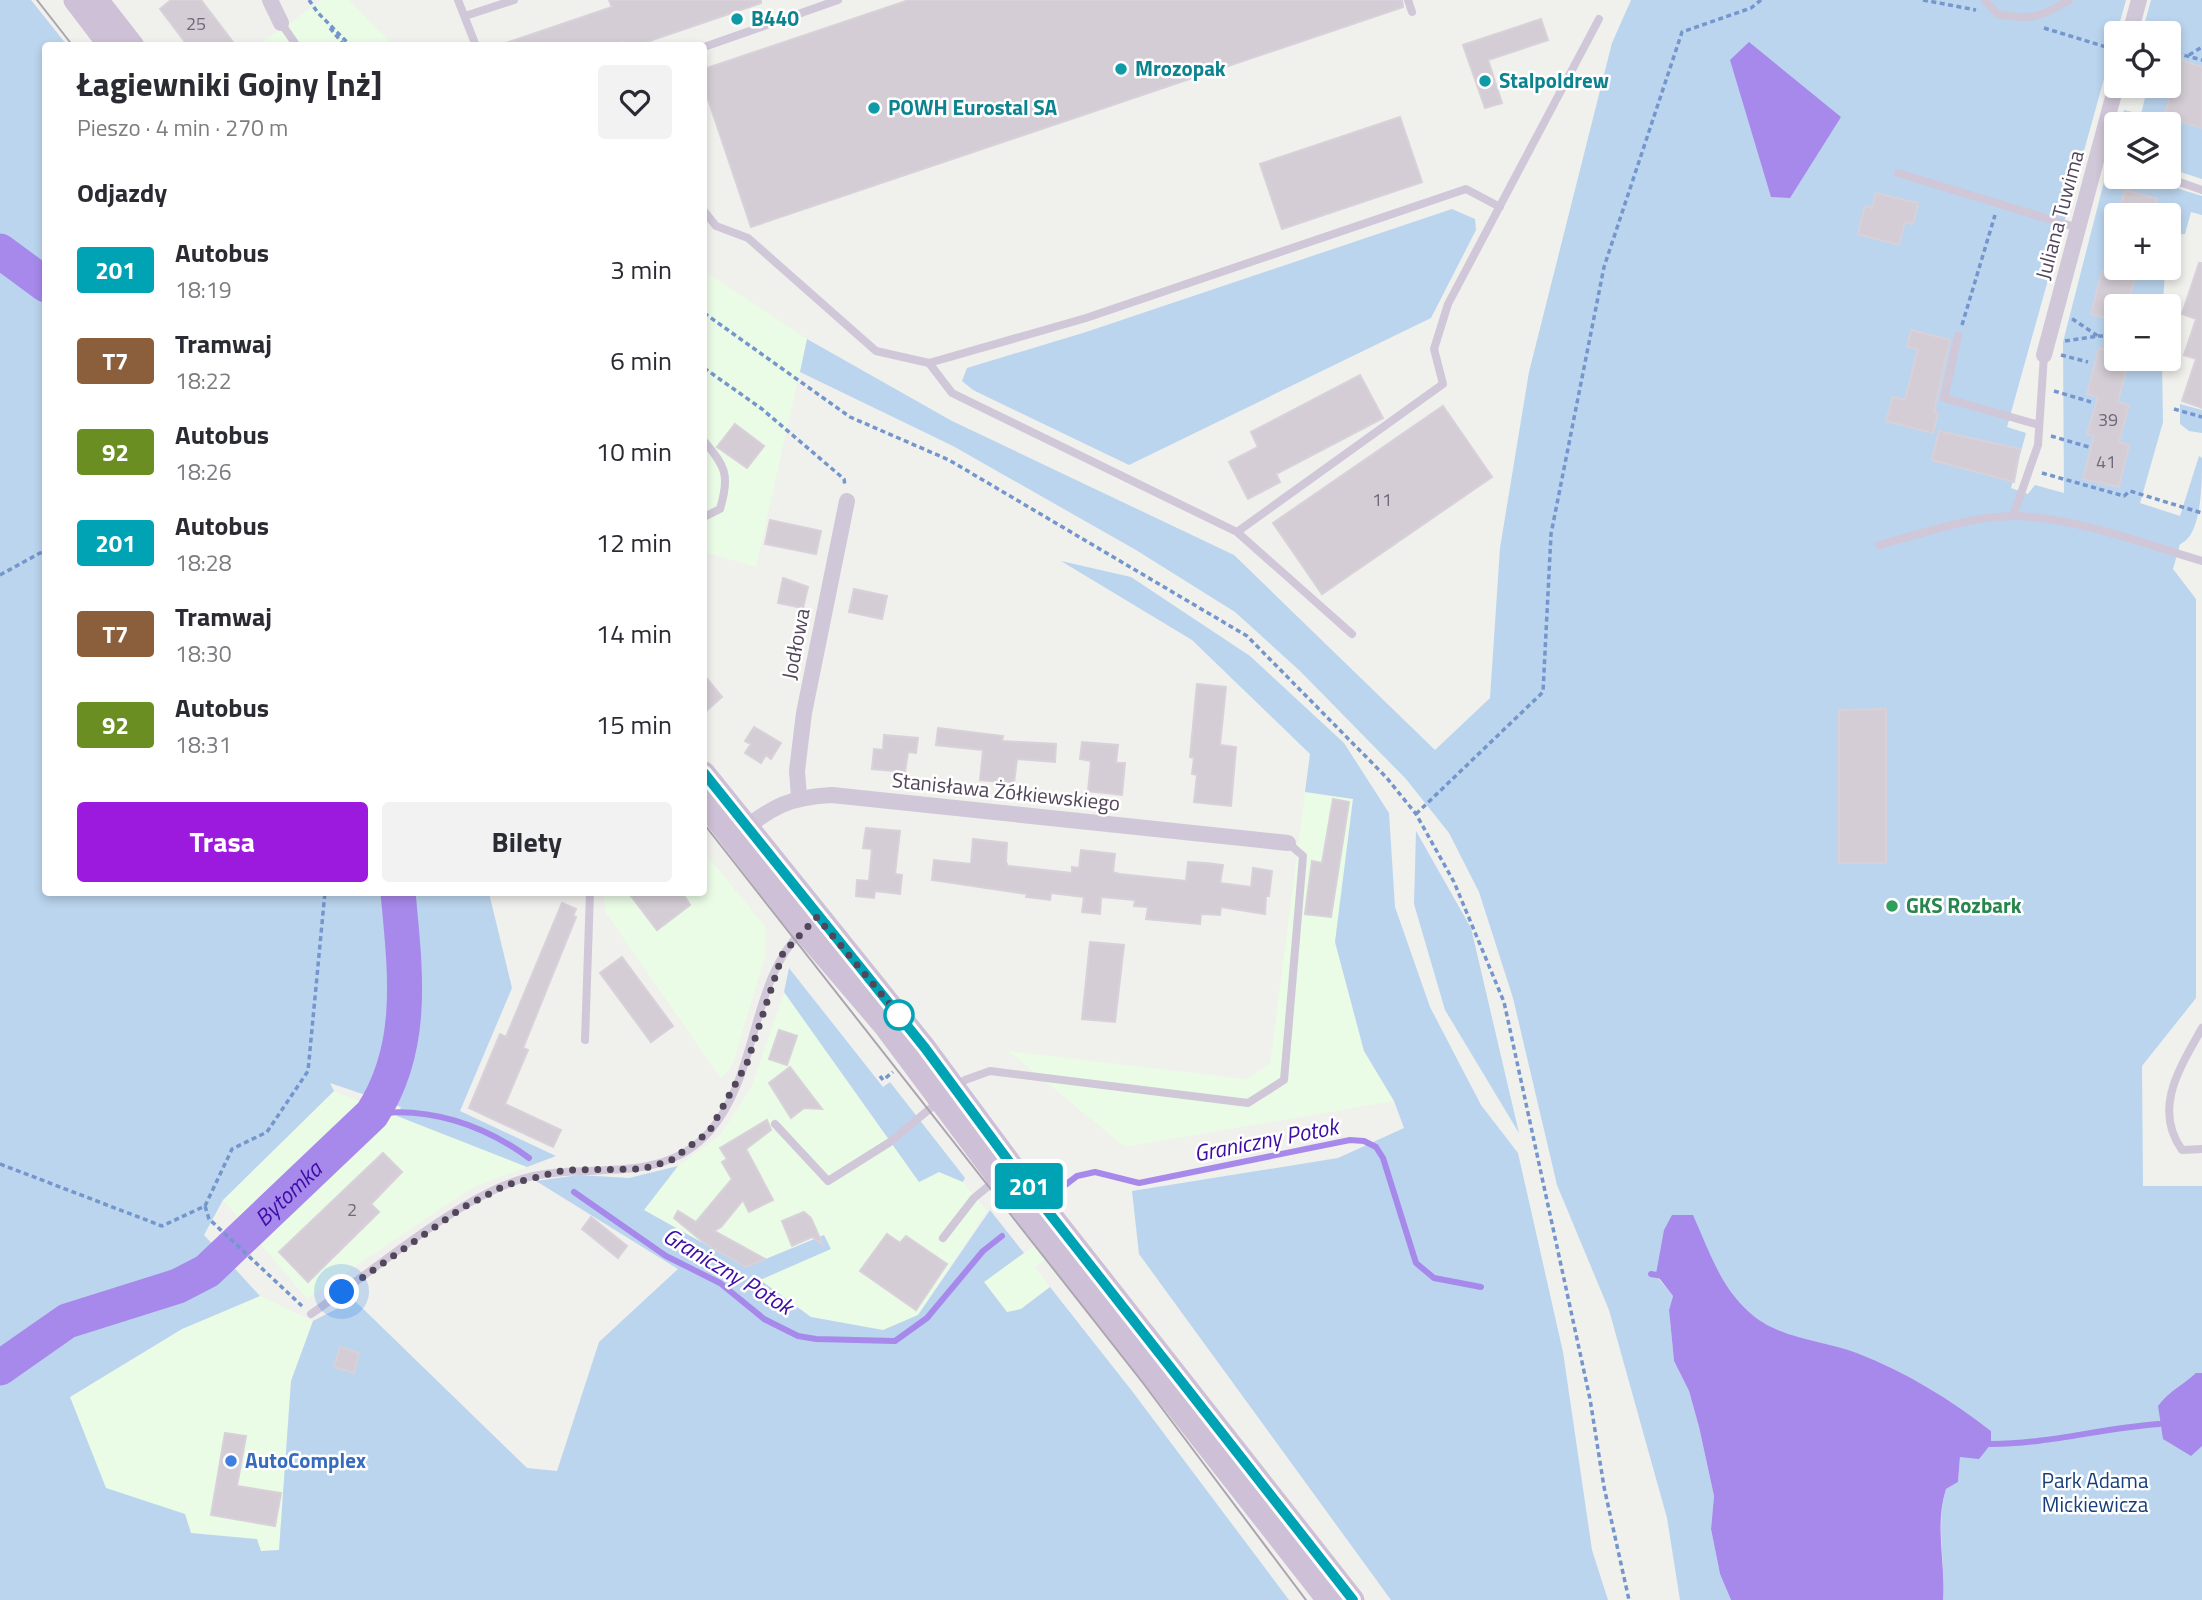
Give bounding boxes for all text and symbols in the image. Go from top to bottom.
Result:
place label: B440 [751,2,799,34]
house number: 25 [186,10,206,37]
marker: B440 [729,11,745,27]
map controls [2104,21,2181,371]
button: locate [2104,21,2181,98]
place label: Mrozopak [1135,52,1226,84]
text: Łagiewniki Gojny [nż] [77,59,382,109]
marker: Mrozopak [1113,61,1129,77]
place label: Stalpoldrew [1499,64,1609,96]
button: heart [598,65,672,139]
marker: Stalpoldrew [1477,73,1493,89]
place label: POWH Eurostal SA [888,91,1057,123]
marker: POWH Eurostal SA [866,100,882,116]
text: Pieszo · 4 min · 270 m [77,110,288,145]
button: layers [2104,112,2181,189]
street label: Juliana Tuwima [2026,146,2092,283]
text: Odjazdy [77,173,167,212]
button: + [2104,203,2181,280]
text: Autobus [175,233,269,272]
text: 3 min [610,250,672,289]
text: 201 [95,252,136,288]
text: 18:19 [175,272,232,307]
button: − [2104,294,2181,371]
text: Tramwaj [175,324,272,363]
text: 6 min [610,341,672,380]
text: T7 [102,343,129,379]
text: 18:22 [175,363,232,398]
house number: 39 [2098,406,2118,433]
text: Autobus [175,415,269,454]
text: 10 min [596,432,672,471]
text: 92 [102,434,129,470]
house number: 41 [2096,448,2116,475]
text: 18:26 [175,454,232,489]
house number: 11 [1372,486,1392,513]
text: Autobus [175,506,269,545]
text: 12 min [596,523,672,562]
text: 201 [95,525,136,561]
text: 18:28 [175,545,232,580]
text: Tramwaj [175,597,272,636]
street label: Jodłowa [772,605,818,682]
text: 14 min [596,614,672,653]
text: T7 [102,616,129,652]
text: 18:30 [175,636,232,671]
text: Autobus [175,688,269,727]
text: 15 min [596,705,672,744]
text: 92 [102,707,129,743]
text: 18:31 [175,727,232,762]
street label: Stanisława Żółkiewskiego [890,763,1122,819]
button: Trasa [77,802,368,882]
button: Bilety [382,802,672,882]
place label: GKS Rozbark [1906,889,2022,921]
marker: GKS Rozbark [1884,898,1900,914]
unlabelled marker [884,1000,914,1030]
water label: Graniczny Potok [1191,1108,1344,1171]
water label: Bytomka [246,1152,331,1234]
line badge: 201 [989,1163,1069,1209]
text: 201 [1009,1168,1049,1204]
house number: 2 [347,1196,357,1223]
water label: Graniczny Potok [657,1218,802,1325]
your location [324,1274,359,1309]
place label: AutoComplex [245,1444,366,1476]
marker: AutoComplex [223,1453,239,1469]
park label: Park Adama Mickiewicza [2042,1464,2149,1520]

